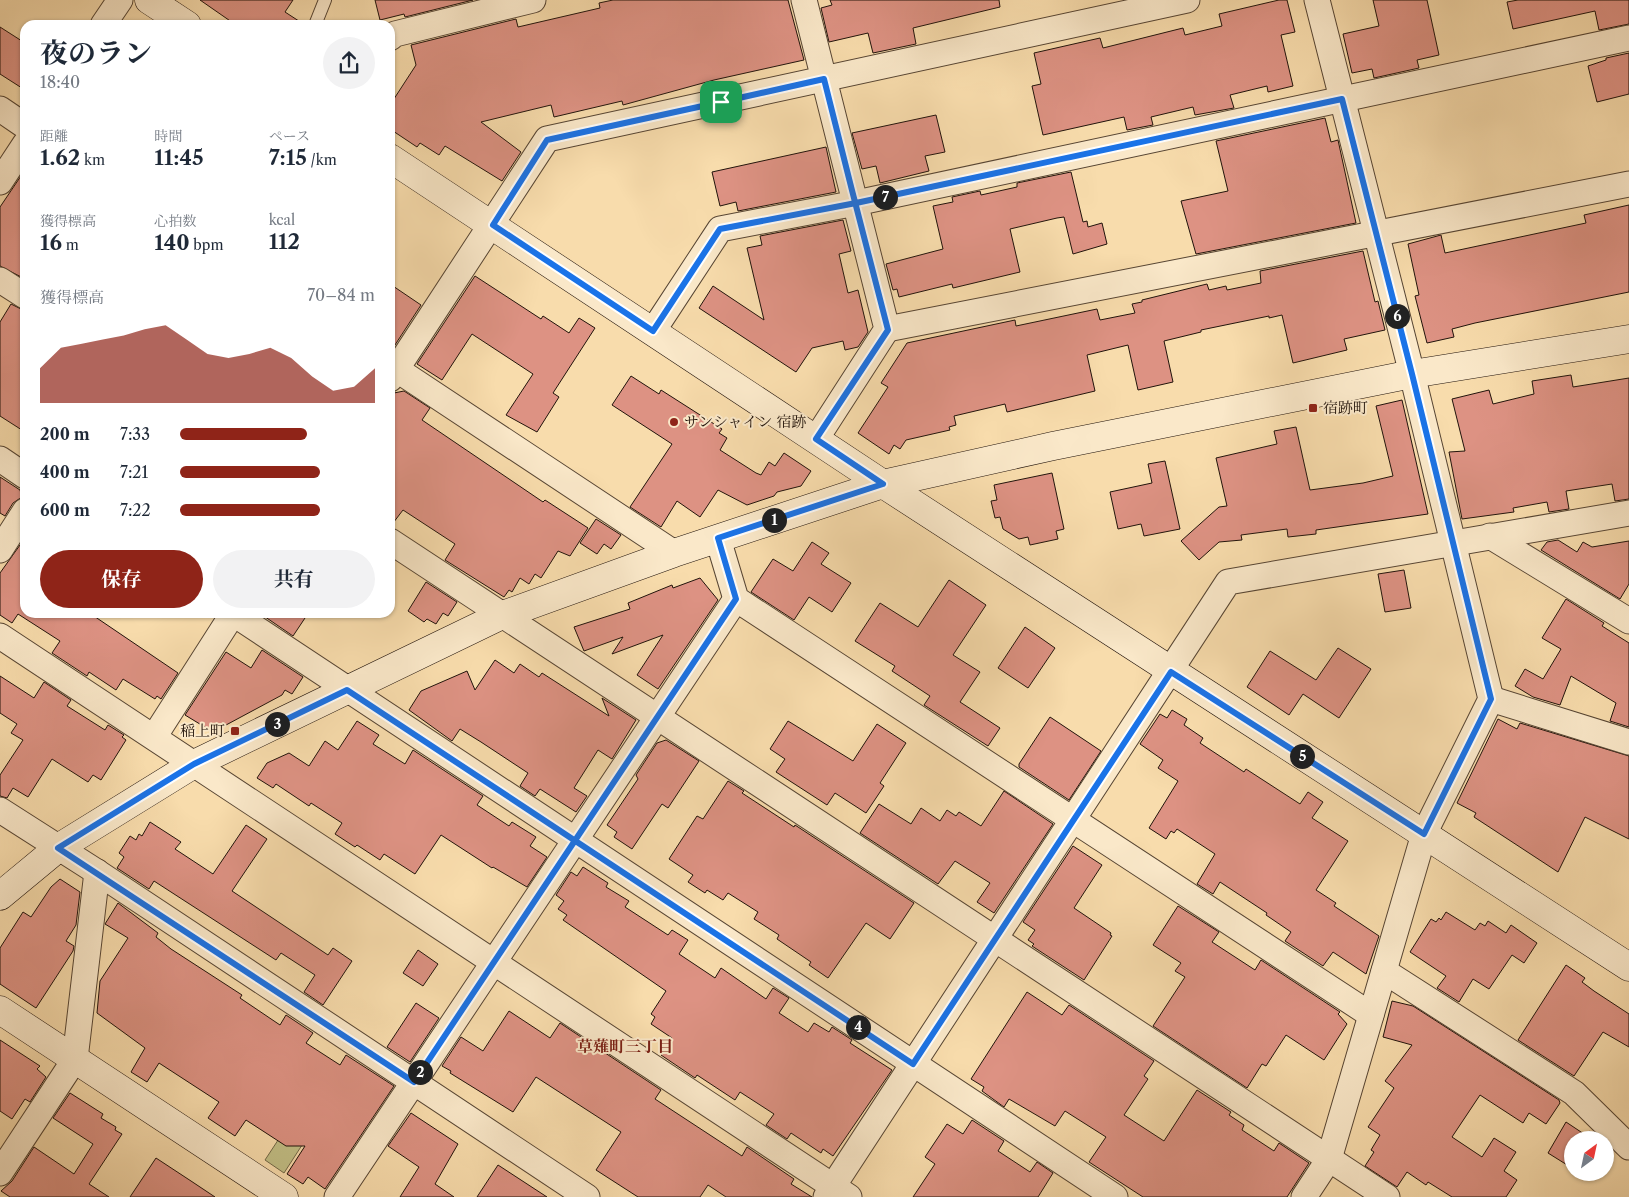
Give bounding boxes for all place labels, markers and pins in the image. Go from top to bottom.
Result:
pin [700,81,742,123]
pin: 7 [872,184,898,210]
pin: 6 [1384,304,1410,328]
place label: 宿跡町 [1323,398,1368,417]
marker: 宿跡町 [1307,402,1319,414]
place label: サンシャイン 宿跡 [684,412,807,431]
marker: サンシャイン 宿跡 [668,416,680,428]
pin: 1 [762,508,786,532]
pin: 3 [264,712,290,736]
place label: 稲上町 [180,721,225,740]
marker: 稲上町 [229,725,241,737]
pin: 5 [1290,744,1314,768]
pin: 4 [846,1014,870,1040]
pin: 2 [408,1060,432,1084]

